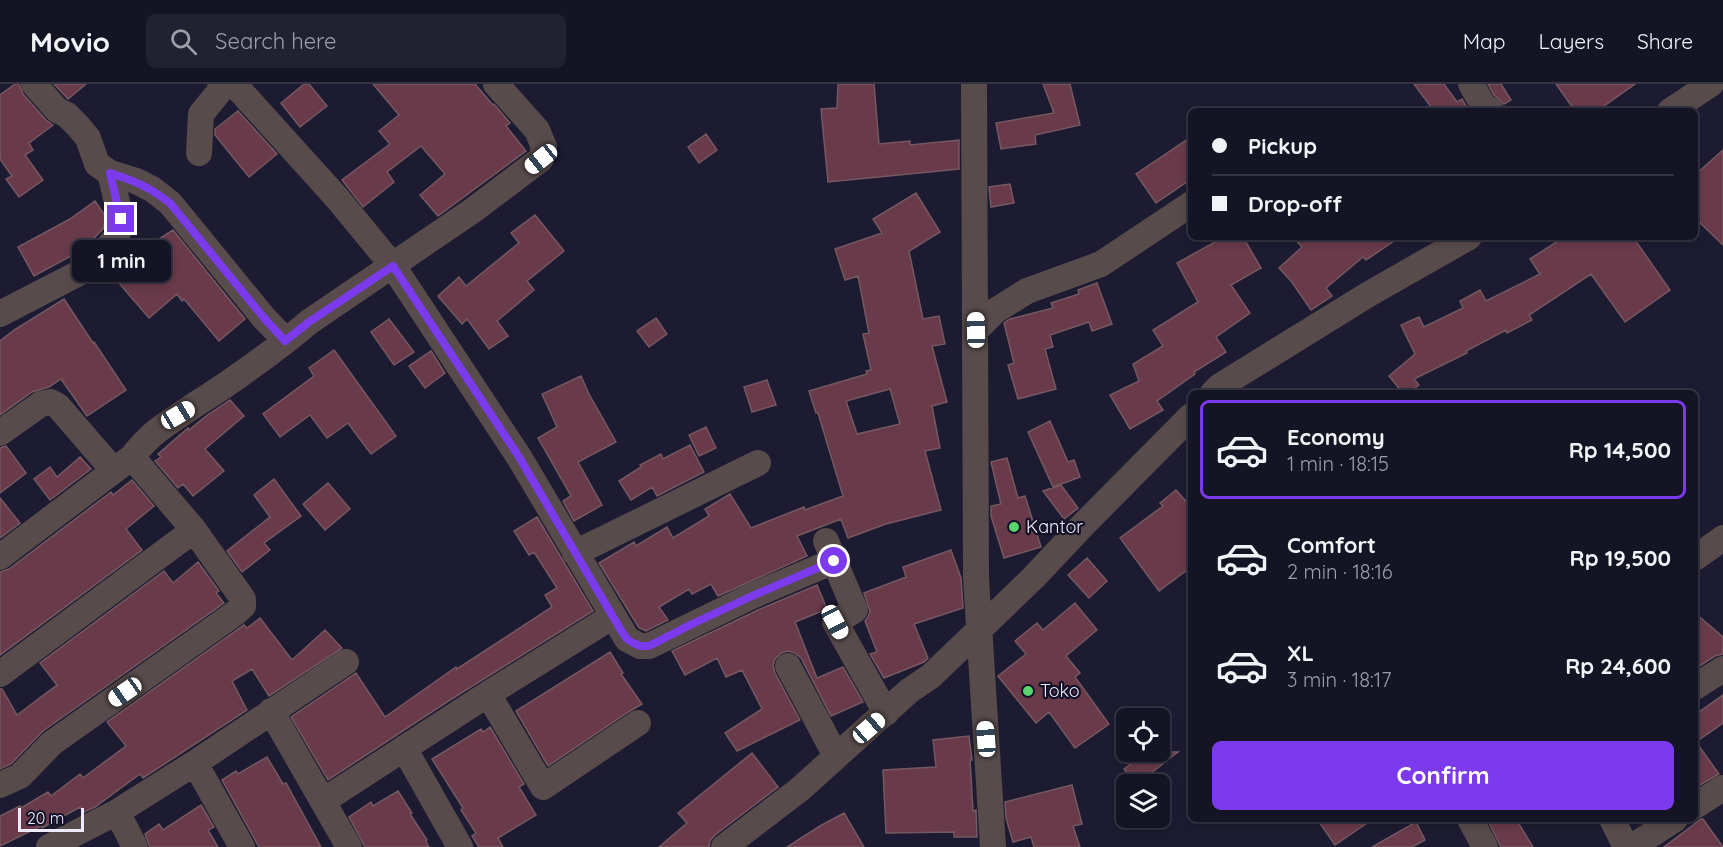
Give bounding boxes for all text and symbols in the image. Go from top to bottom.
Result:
search box [146,14,566,68]
text: Movio [30,24,110,59]
icon: search [167,25,200,58]
text: Search here [215,27,337,55]
text: Map [1463,28,1506,54]
text: Layers [1539,28,1604,54]
text: Share [1637,28,1693,54]
text: Pickup [1248,132,1317,160]
car [521,141,561,177]
text: Drop-off [1248,190,1342,218]
route end [107,205,134,232]
callout: 1 min [72,240,170,282]
text: 1 min [97,248,146,273]
car [967,312,985,348]
car [158,398,198,432]
icon: car [1215,423,1269,477]
text: Economy [1287,423,1385,451]
text: Rp 14,500 [1569,436,1671,464]
text: 1 min · 18:15 [1287,451,1389,476]
place label: Kantor [1026,515,1083,538]
marker: Kantor [1007,520,1021,534]
icon: car [1215,531,1269,585]
text: Comfort [1287,531,1376,559]
text: Rp 19,500 [1570,544,1671,572]
route start [820,547,847,574]
text: 2 min · 18:16 [1287,559,1393,584]
car [819,602,851,642]
icon: car [1215,639,1269,693]
text: XL [1287,639,1314,667]
text: Rp 24,600 [1565,652,1671,680]
text: 3 min · 18:17 [1287,667,1391,692]
car [105,674,145,710]
place label: Toko [1040,679,1080,702]
marker: Toko [1021,684,1035,698]
map controls [1116,708,1170,828]
button: locate [1116,708,1170,762]
car [850,709,888,747]
car [976,720,996,758]
button: Confirm [1212,741,1674,810]
button: layers [1116,774,1170,828]
scale bar [18,805,84,832]
text: 20 m [27,808,64,828]

